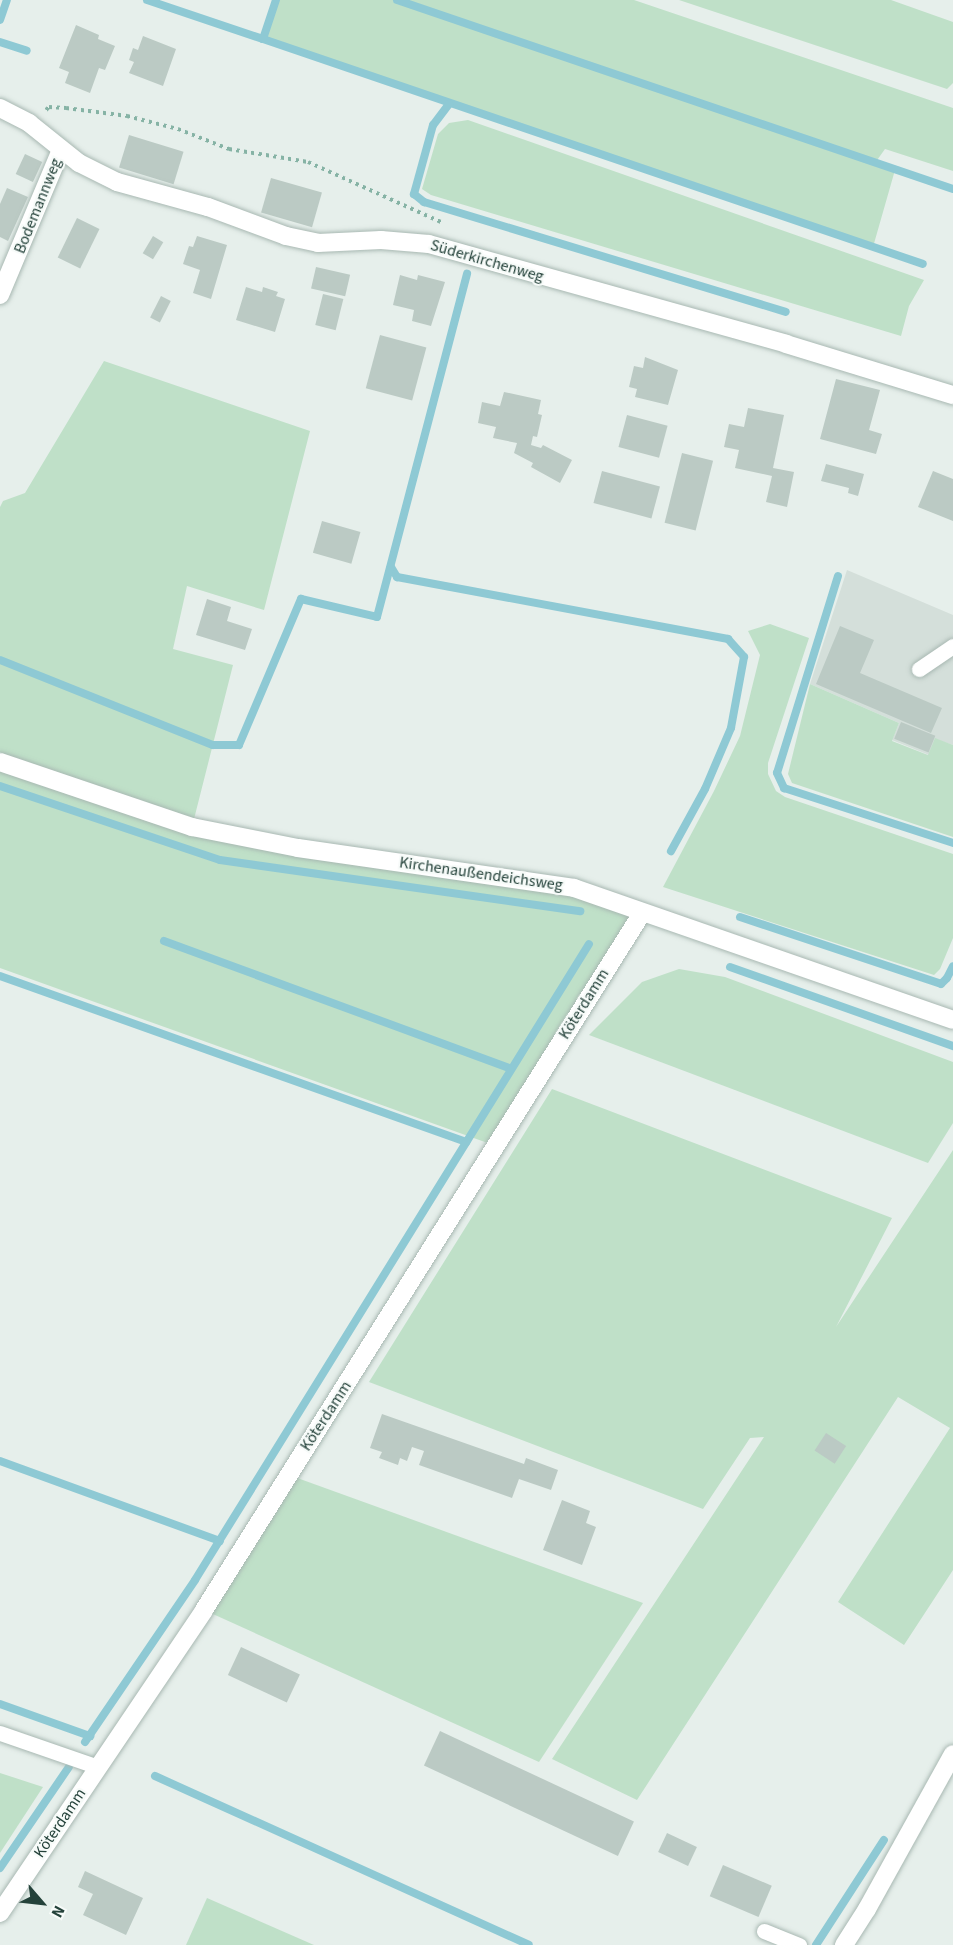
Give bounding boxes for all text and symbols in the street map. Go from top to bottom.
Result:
street label: Bodemannweg [10,156,66,256]
street label: Süderkirchenweg [428,236,546,286]
street label: Kirchenaußendeichsweg [398,853,564,895]
street label: Köterdamm [555,965,613,1043]
street label: Köterdamm [296,1377,356,1455]
street label: Köterdamm [30,1785,90,1861]
north arrow [12,1873,72,1933]
text: N [46,1902,70,1921]

